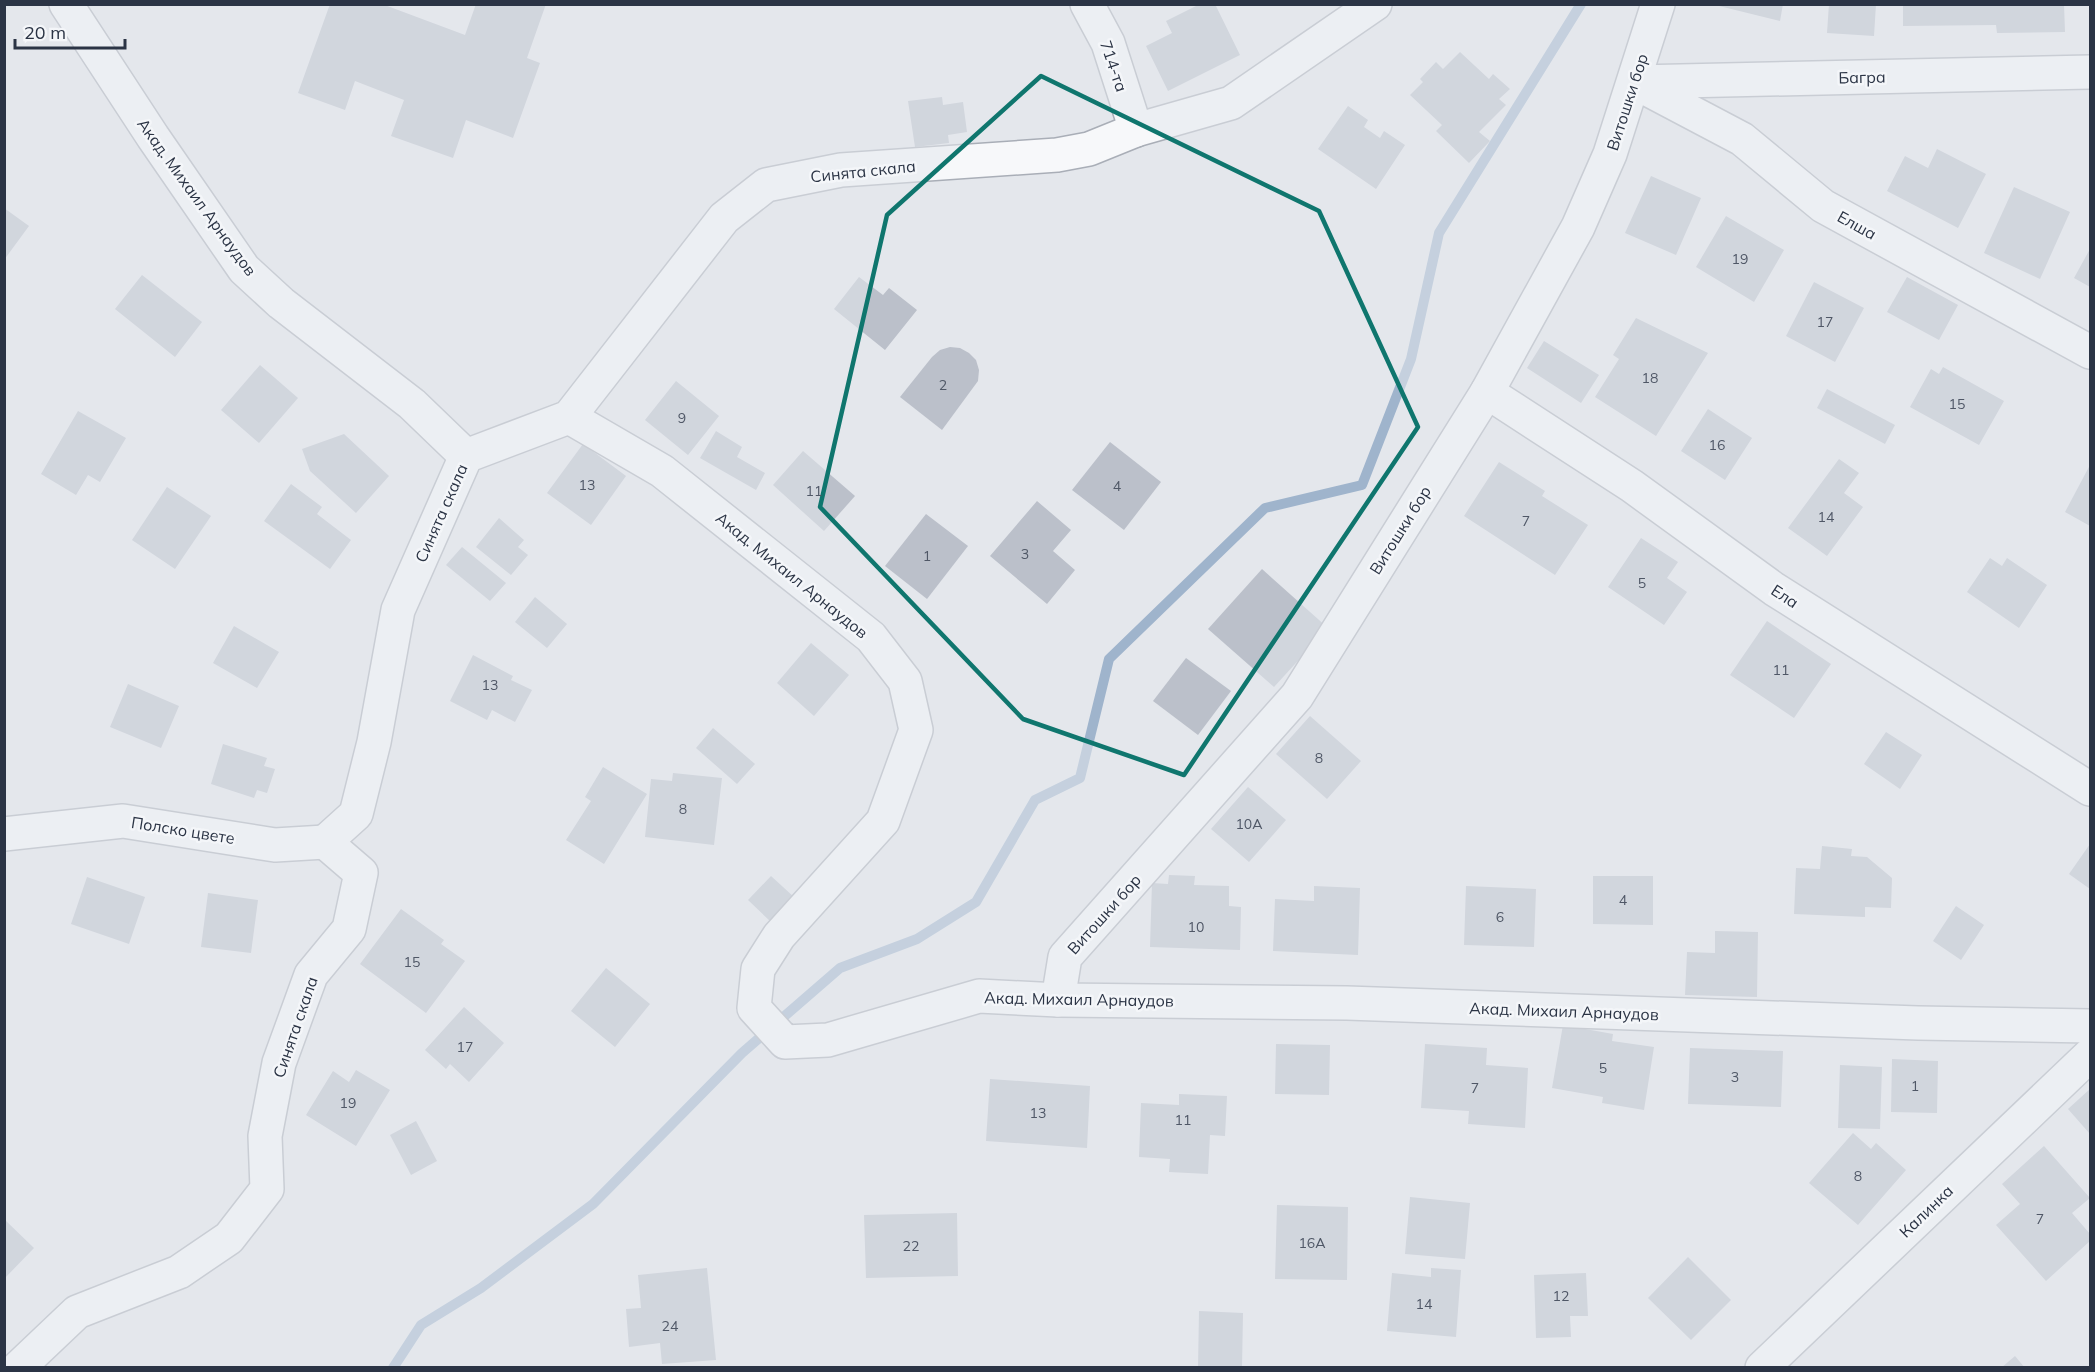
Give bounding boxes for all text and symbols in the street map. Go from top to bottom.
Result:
scale bar [15,12,124,50]
text: 20 m [24,21,66,44]
street label: 714-та [1096,38,1132,94]
street label: Витошки бор [1602,51,1652,153]
street label: Багра [1838,67,1886,87]
street label: Акад. Михаил Арнаудов [133,114,261,280]
street label: Синята скала [809,156,917,186]
street label: Елша [1834,206,1880,244]
house number: 19 [1732,250,1748,268]
house number: 17 [1817,313,1833,331]
house number: 18 [1642,369,1658,387]
house number: 2 [939,376,947,394]
house number: 15 [1949,395,1965,413]
house number: 9 [678,409,686,427]
house number: 16 [1709,436,1725,454]
street label: Синята скала [410,461,472,565]
house number: 13 [579,476,595,494]
house number: 4 [1113,477,1122,495]
house number: 11 [806,482,822,500]
street label: Витошки бор [1365,482,1435,578]
street label: Акад. Михаил Арнаудов [712,508,872,642]
house number: 14 [1818,508,1835,526]
house number: 7 [1522,512,1530,530]
house number: 3 [1021,545,1029,563]
house number: 1 [923,547,931,565]
house number: 5 [1638,574,1646,592]
street label: Ела [1768,580,1802,612]
house number: 11 [1773,661,1789,679]
house number: 13 [482,676,498,694]
house number: 8 [1315,749,1323,767]
house number: 8 [679,800,687,818]
street label: Полско цвете [130,812,236,848]
house number: 10А [1235,815,1263,833]
street label: Витошки бор [1063,870,1145,958]
house number: 4 [1619,891,1628,909]
house number: 6 [1496,908,1504,926]
house number: 10 [1188,918,1204,936]
house number: 15 [404,953,420,971]
street label: Синята скала [268,974,322,1080]
street label: Акад. Михаил Арнаудов [984,987,1174,1011]
street label: Акад. Михаил Арнаудов [1469,998,1659,1024]
house number: 17 [457,1038,473,1056]
house number: 5 [1599,1059,1607,1077]
house number: 3 [1731,1068,1739,1086]
house number: 1 [1911,1077,1919,1095]
house number: 7 [1471,1079,1479,1097]
house number: 19 [340,1094,356,1112]
house number: 13 [1030,1104,1046,1122]
house number: 11 [1175,1111,1191,1129]
house number: 8 [1854,1167,1862,1185]
street label: Калинка [1895,1180,1957,1242]
house number: 7 [2036,1210,2044,1228]
house number: 16А [1298,1234,1326,1252]
house number: 22 [903,1237,919,1255]
house number: 12 [1553,1287,1569,1305]
house number: 14 [1416,1295,1433,1313]
house number: 24 [662,1317,679,1335]

